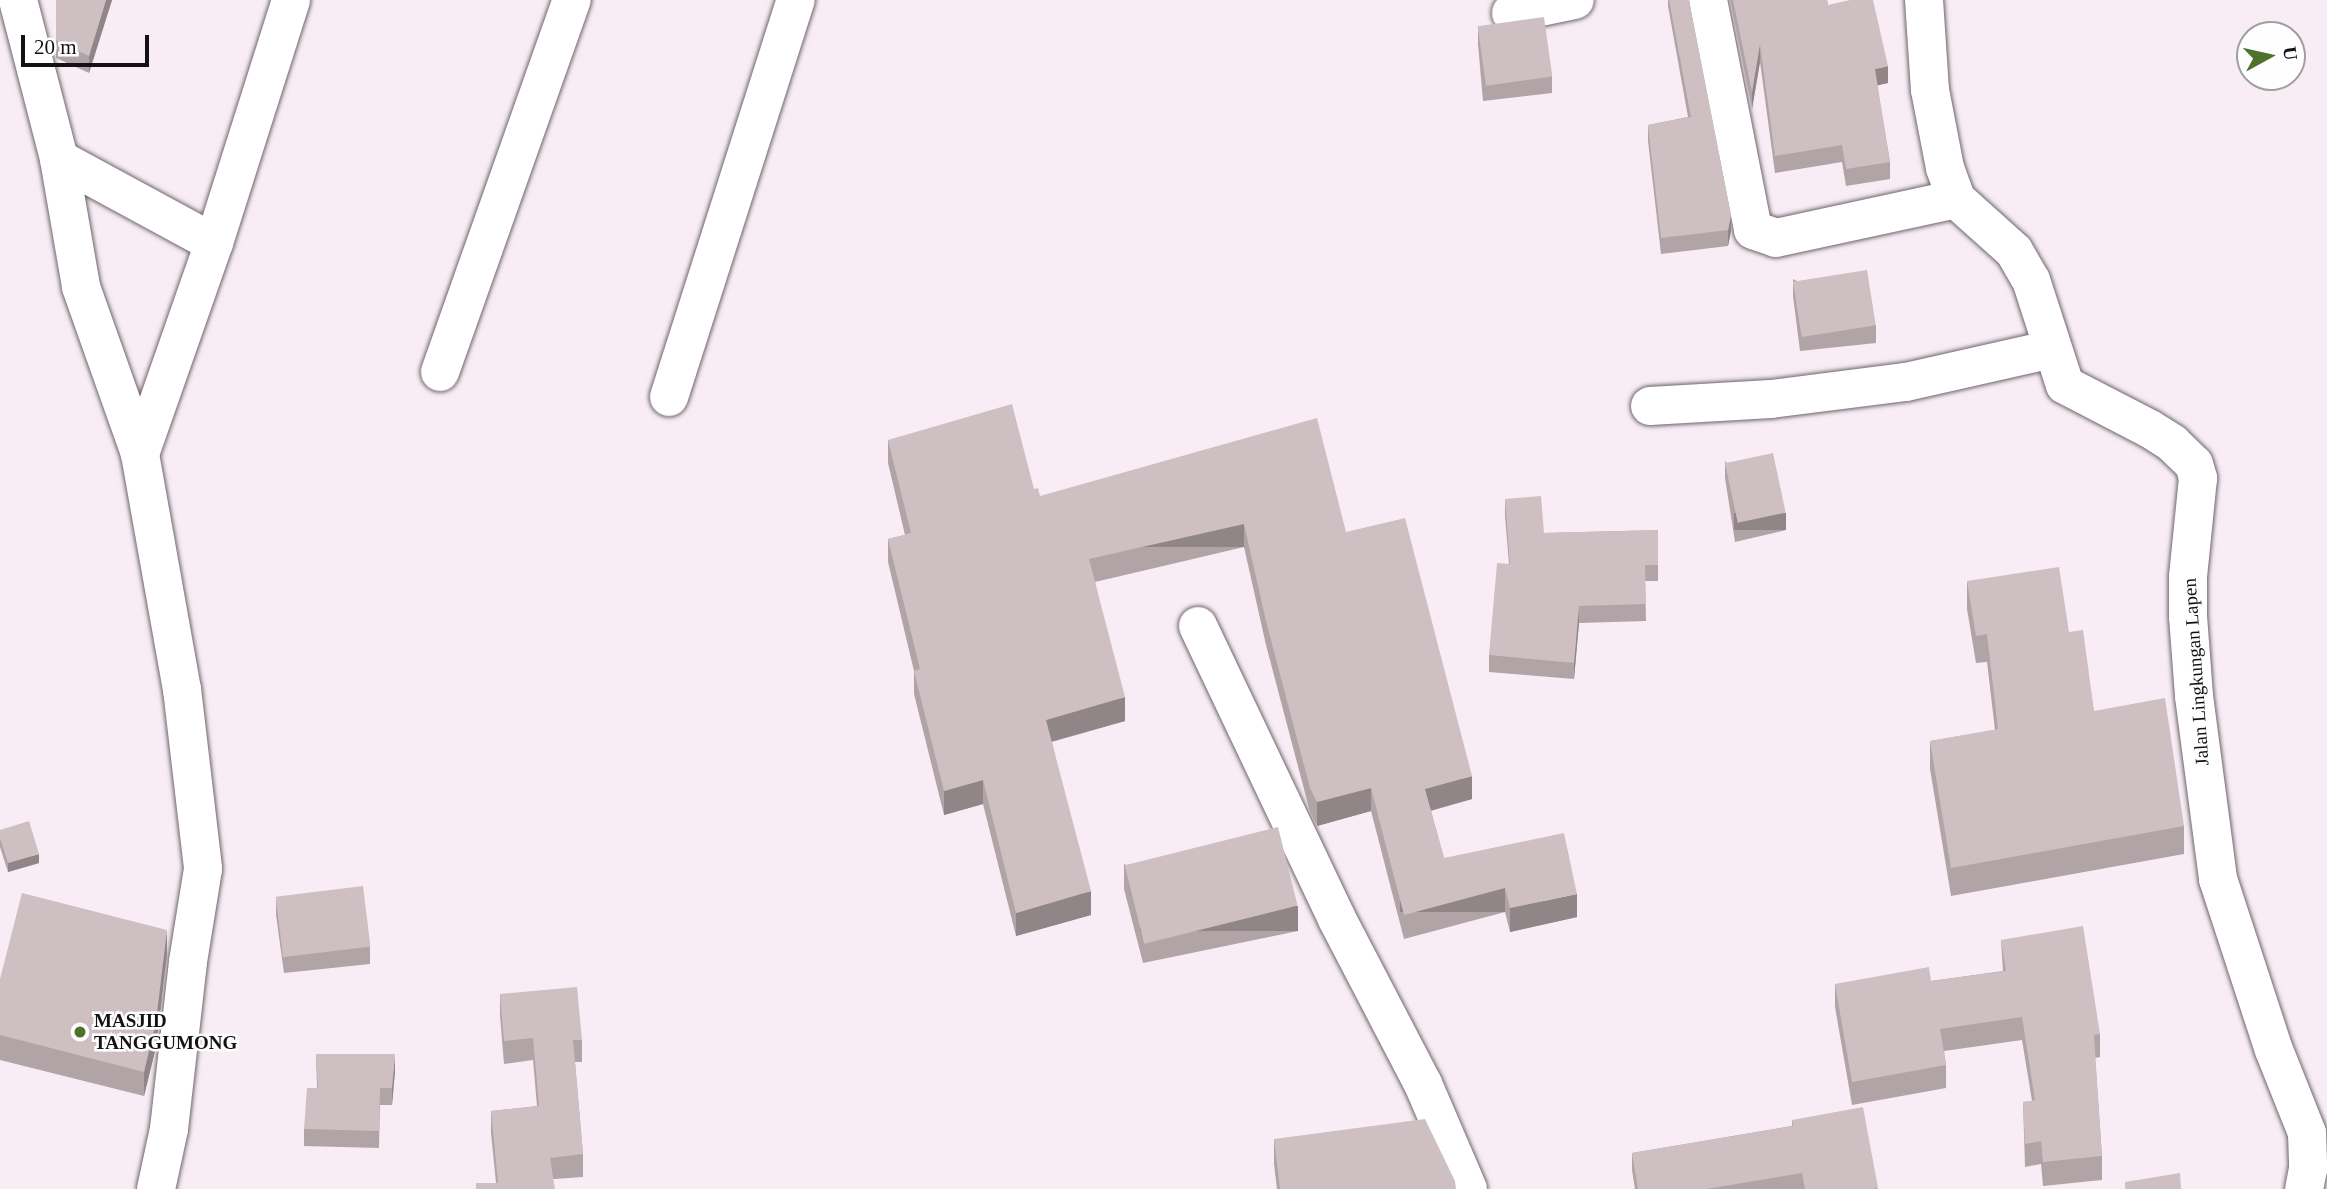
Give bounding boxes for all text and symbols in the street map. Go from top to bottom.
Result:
scale bar [24,21,152,65]
north arrow [2236,21,2306,91]
text: 20 m [34,35,77,59]
text: U [2279,45,2302,62]
street label: Jalan Lingkungan Lapen [2178,578,2214,766]
place label: MASJID TANGGUMONG [94,1010,237,1054]
marker: MASJID TANGGUMONG [72,1024,88,1040]

